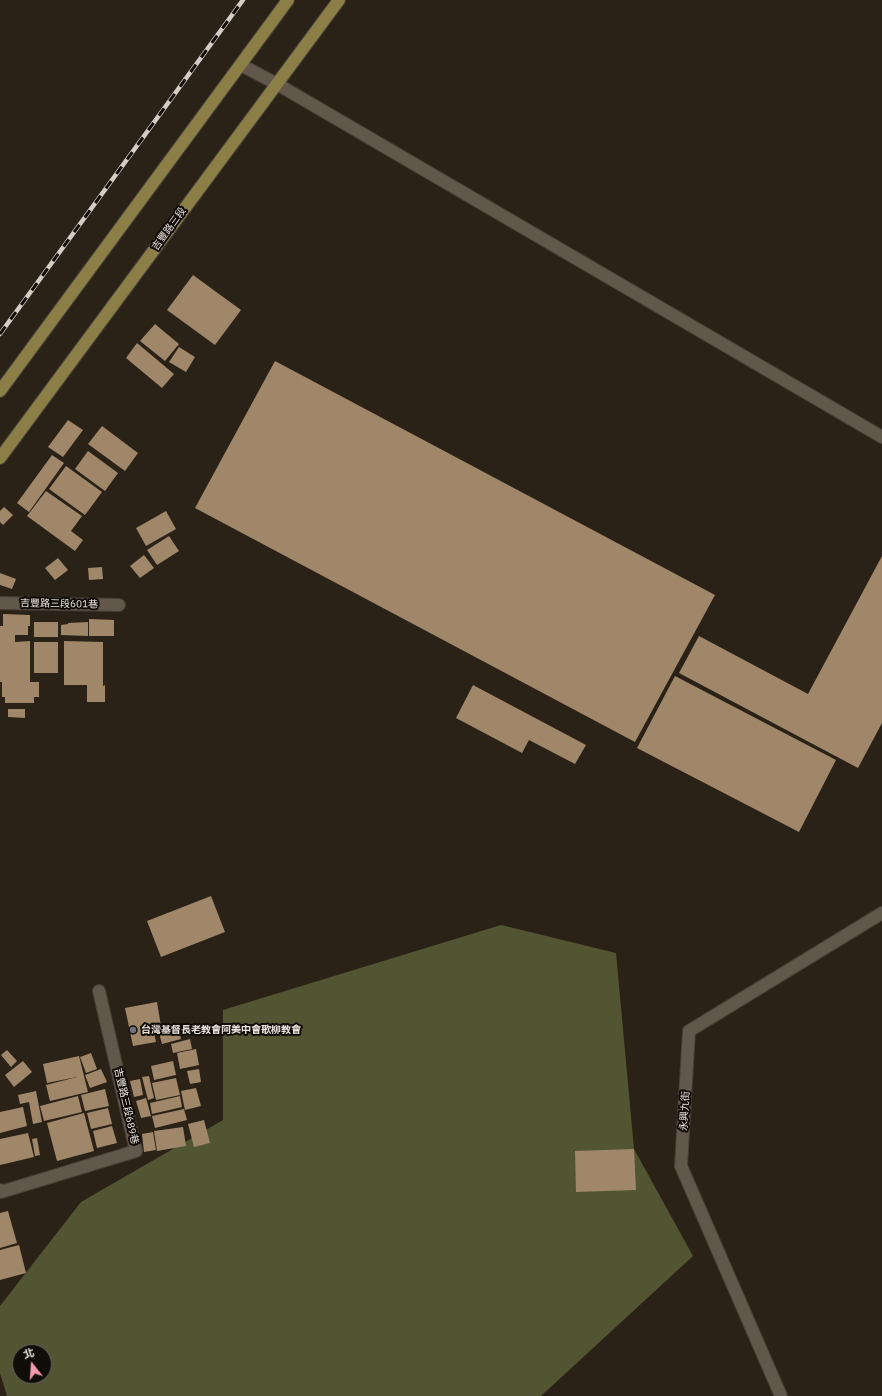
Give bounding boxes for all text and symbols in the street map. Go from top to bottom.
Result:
street label: 吉豐路三段 [149,205,189,253]
street label: 吉豐路三段601巷 [20,597,98,611]
place label: 台灣基督長老教會阿美中會歌柳教會 [141,1024,301,1036]
marker: 台灣基督長老教會阿美中會歌柳教會 [128,1025,138,1035]
street label: 吉豐路三段689巷 [111,1067,141,1145]
street label: 永興九街 [678,1091,692,1131]
north arrow [12,1344,52,1384]
text: 北 [21,1345,36,1362]

